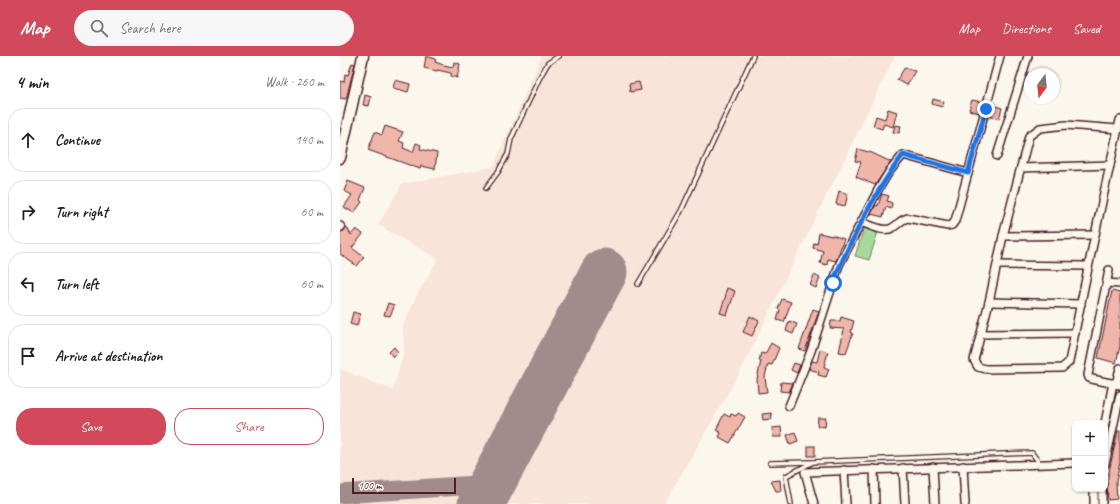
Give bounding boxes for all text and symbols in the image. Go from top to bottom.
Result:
search box [74,10,354,46]
text: Map [20,16,50,40]
icon: search [88,17,110,39]
text: Search here [120,19,181,38]
text: Map [959,20,980,37]
text: Directions [1002,20,1051,37]
text: Saved [1073,20,1100,37]
north arrow [1024,68,1060,104]
text: 4 min [16,72,49,93]
text: Walk · 260 m [265,74,324,90]
route end [977,100,995,118]
icon: ahead [17,129,39,151]
text: Continue [55,131,100,150]
text: 140 m [295,132,323,148]
icon: right [17,201,39,223]
text: Turn right [55,203,108,222]
text: 60 m [301,204,323,220]
icon: left [17,273,39,295]
route start [824,274,842,292]
text: Turn left [55,275,98,294]
text: 60 m [301,276,323,292]
icon: arrive [17,345,39,367]
text: Arrive at destination [55,347,162,366]
button: Save [16,408,166,445]
button: Share [174,408,324,445]
map controls [1072,420,1108,492]
button: + [1072,420,1108,456]
button: − [1072,456,1108,492]
scale bar [352,476,456,495]
text: 100 m [358,478,382,492]

